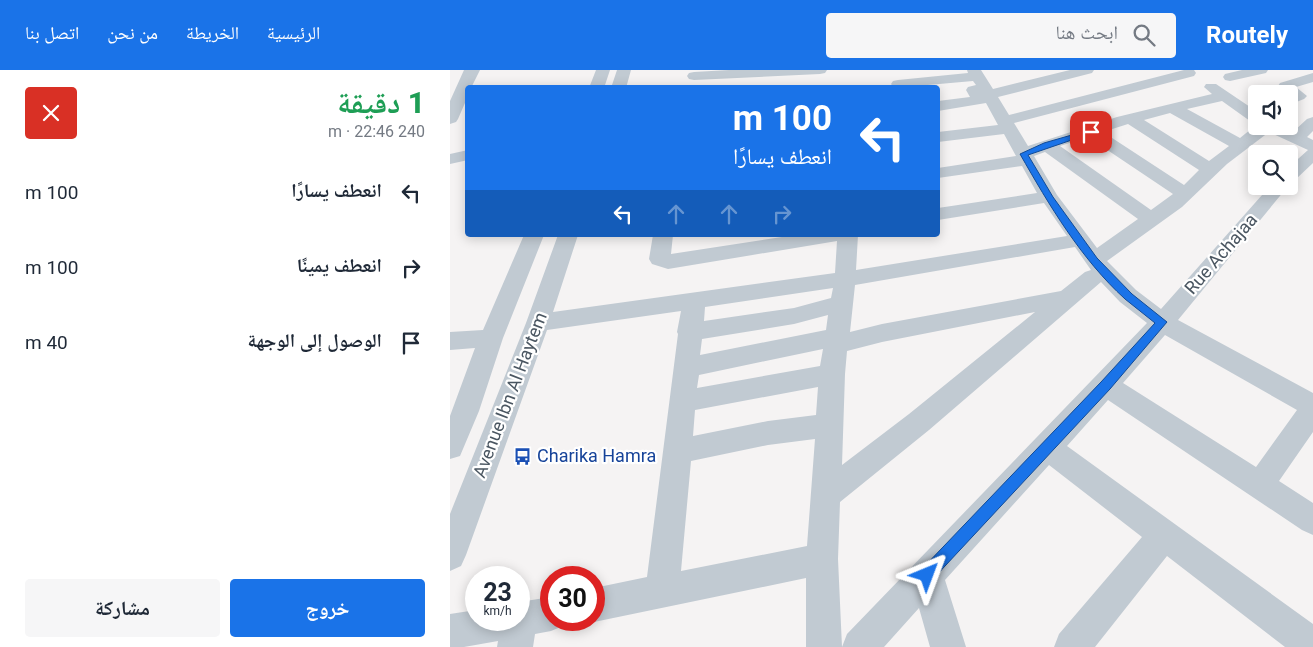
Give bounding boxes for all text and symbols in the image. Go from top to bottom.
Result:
search box [826,13,1176,58]
text: ابحث هنا [1055,21,1118,44]
icon: search [1130,21,1158,49]
text: Routely [1206,21,1288,49]
text: اتصل بنا [25,22,79,43]
text: من نحن [107,22,158,43]
text: الخريطة [186,22,239,43]
text: الرئيسية [267,22,320,43]
text: 1 دقيقة [337,85,425,120]
map controls [1248,85,1298,195]
button: sound [1248,85,1298,135]
button: close [25,87,77,139]
text: 100 m [733,98,832,139]
icon: left [850,105,915,170]
pin [1070,111,1112,153]
icon: arrive [1077,118,1105,146]
text: 240 m · 22:46 [328,122,425,141]
text: انعطف يسارًا [733,144,832,169]
button: search [1248,145,1298,195]
text: انعطف يسارًا [291,179,382,202]
icon: left [397,179,425,207]
text: 100 m [25,181,78,204]
icon: left [609,200,637,228]
icon: ahead [662,200,690,228]
icon: ahead [715,200,743,228]
icon: right [768,200,796,228]
street label: Rue Achajaa [1180,209,1261,298]
text: انعطف يمينًا [297,254,382,277]
icon: right [397,254,425,282]
text: 100 m [25,256,78,279]
street label: Avenue Ibn Al Haytem [468,309,551,481]
text: الوصول إلى الوجهة [248,329,382,352]
icon: arrive [397,329,425,357]
text: 40 m [25,331,68,354]
place label: Charika Hamra [537,445,656,466]
bus stop icon: Charika Hamra [513,446,533,466]
position arrow [900,548,952,600]
speed limit sign: 30 [540,566,605,631]
text: 23 [483,578,512,607]
button: مشاركة [25,579,220,637]
button: خروج [230,579,425,637]
text: km/h [483,604,512,618]

